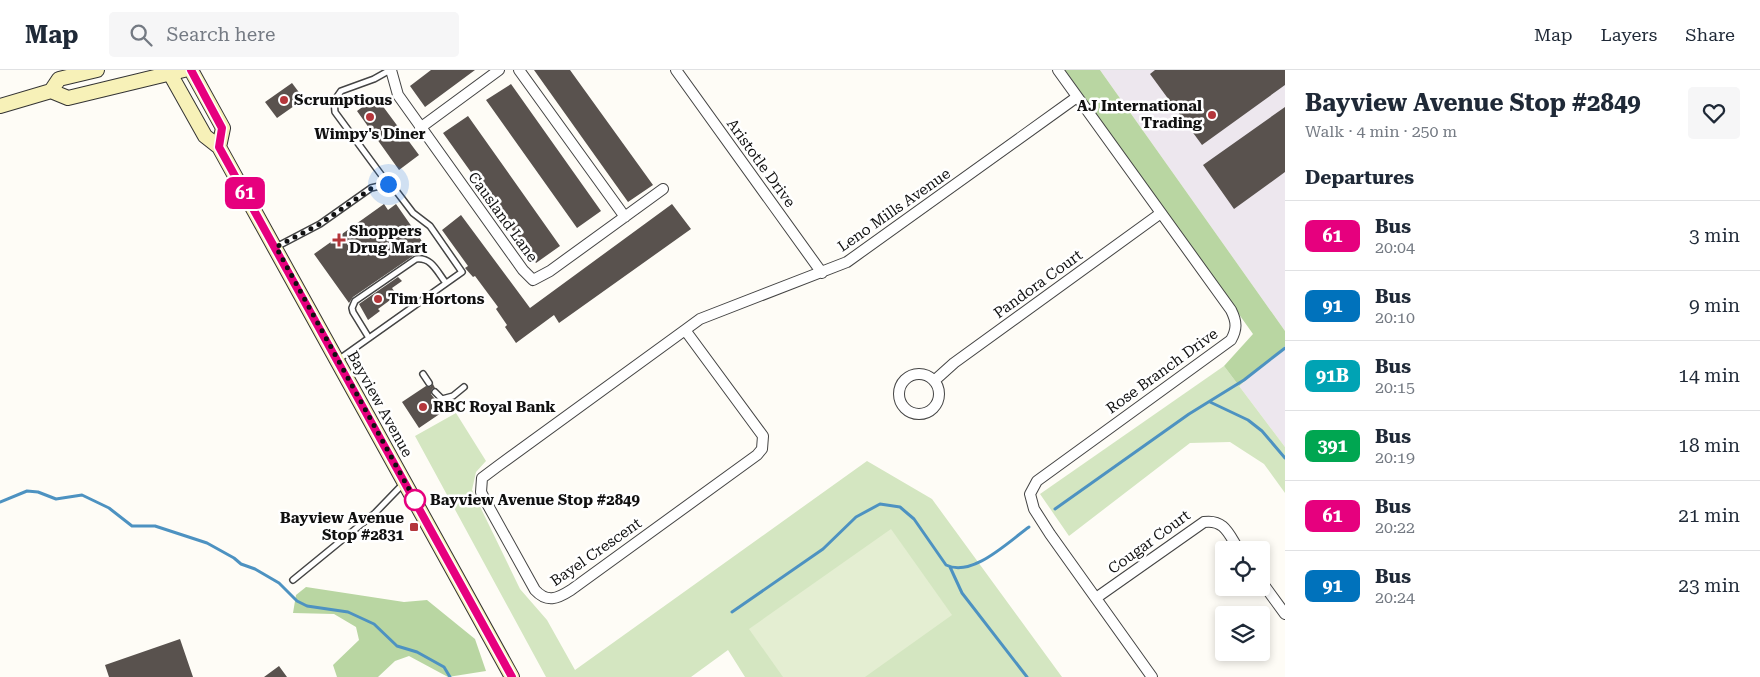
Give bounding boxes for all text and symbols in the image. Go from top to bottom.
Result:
search box [109,12,459,57]
text: Map [25,21,79,49]
icon: search [127,21,155,49]
text: Search here [167,23,275,46]
text: Map [1534,24,1573,45]
text: Layers [1601,24,1657,45]
text: Share [1685,24,1735,45]
button: heart [1688,87,1740,139]
text: Bayview Avenue Stop #2849 [1305,89,1641,117]
place label: Scrumptious [294,91,392,109]
marker: Scrumptious [278,94,290,106]
place label: AJ International Trading [1077,97,1203,132]
marker: AJ International Trading [1206,109,1218,121]
marker: Wimpy's Diner [364,111,376,123]
street label: Aristotle Drive [723,115,799,211]
text: Walk · 4 min · 250 m [1305,122,1457,141]
place label: Wimpy's Diner [314,125,426,143]
street label: Leno Mills Avenue [834,164,954,256]
text: Departures [1305,166,1414,189]
street label: Causland Lane [464,169,542,265]
your location [376,172,401,197]
line badge: 61 [222,177,268,209]
text: 61 [235,182,255,203]
text: Bus [1375,215,1411,238]
place label: Shoppers Drug Mart [349,222,427,257]
text: 3 min [1689,224,1740,247]
text: 61 [1322,225,1343,246]
marker: Shoppers Drug Mart [333,234,345,246]
text: 20:04 [1375,238,1415,257]
street label: Pandora Court [990,246,1086,322]
text: Bus [1375,285,1411,308]
place label: Tim Hortons [388,290,485,308]
marker: Tim Hortons [372,293,384,305]
text: 9 min [1689,294,1740,317]
text: 91 [1322,295,1343,316]
text: 20:10 [1375,308,1415,327]
street label: Rose Branch Drive [1103,325,1221,417]
street label: Bayview Avenue [343,348,417,460]
text: Bus [1375,355,1411,378]
text: 14 min [1678,364,1740,387]
text: 91B [1316,365,1349,386]
text: 20:15 [1375,378,1415,397]
place label: RBC Royal Bank [433,398,556,416]
marker: RBC Royal Bank [417,401,429,413]
text: Bus [1375,425,1411,448]
text: 18 min [1678,434,1740,457]
text: 391 [1317,435,1348,456]
text: 20:19 [1375,448,1415,467]
marker: Bayview Avenue Stop #2849 [404,489,426,511]
place label: Bayview Avenue Stop #2849 [430,491,640,509]
text: Bus [1375,495,1411,518]
text: 21 min [1678,504,1740,527]
text: 61 [1322,505,1343,526]
street label: Cougar Court [1104,506,1194,578]
place label: Bayview Avenue Stop #2831 [280,509,405,544]
street label: Bayel Crescent [547,514,645,590]
text: 20:22 [1375,518,1415,537]
marker: Bayview Avenue Stop #2831 [408,521,420,533]
map controls [1215,541,1270,661]
button: locate [1215,541,1270,596]
text: Bus [1375,565,1411,588]
text: 23 min [1678,574,1740,597]
text: 91 [1322,575,1343,596]
text: 20:24 [1375,588,1415,607]
button: layers [1215,606,1270,661]

